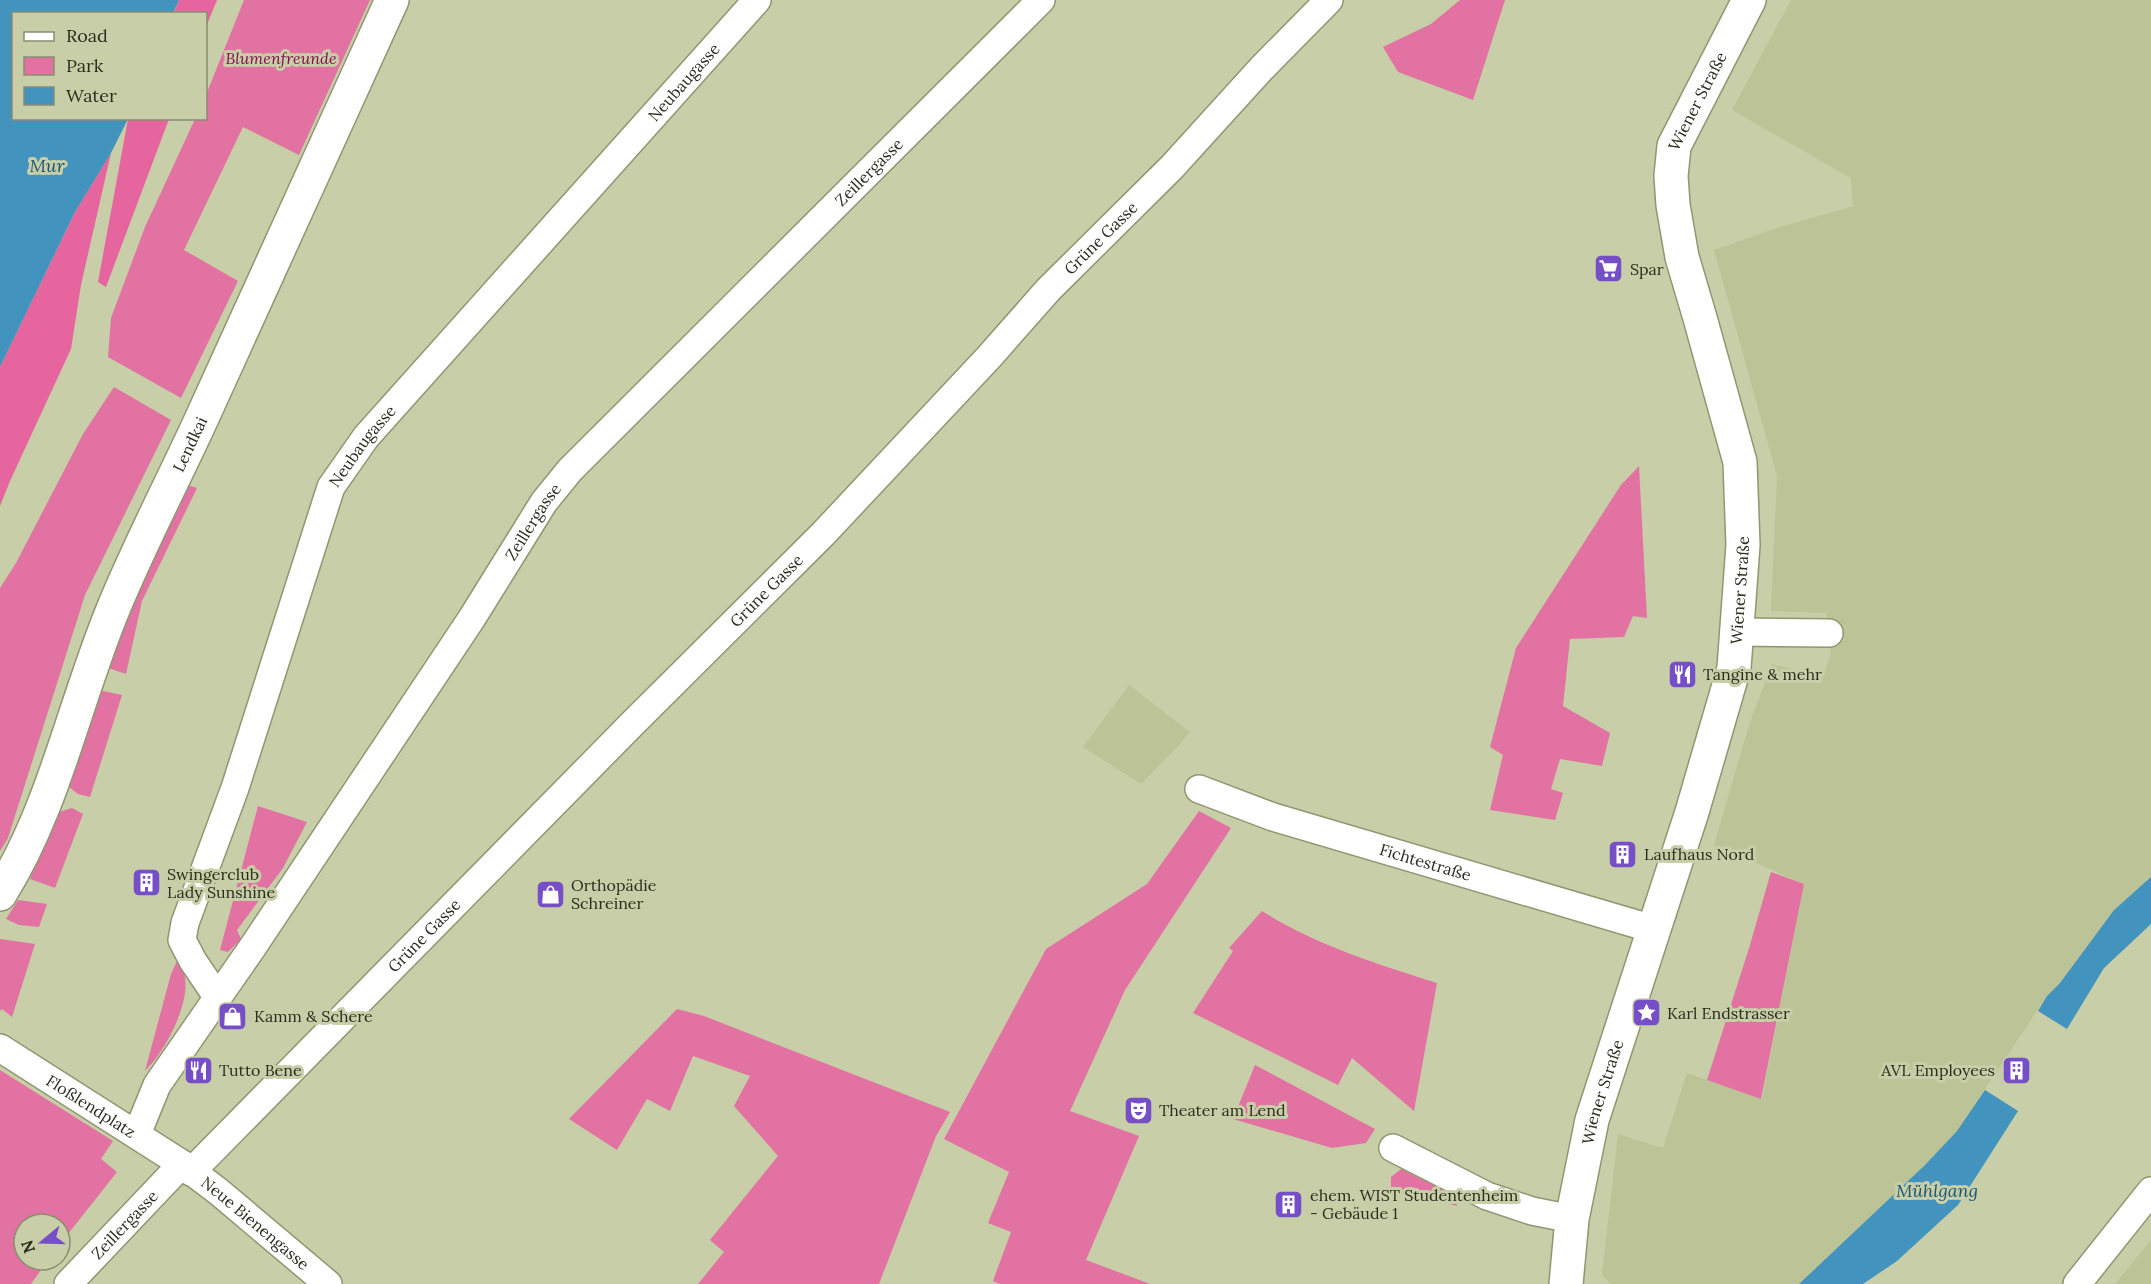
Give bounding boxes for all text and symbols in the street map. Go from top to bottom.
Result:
legend [12,12,207,120]
text: Road [66,24,108,47]
street label: Neubaugasse [644,39,724,125]
park label: Blumenfreunde [225,48,337,68]
street label: Wiener Straße [1663,48,1731,154]
text: Park [66,54,104,77]
text: Water [66,84,117,107]
street label: Zeillergasse [831,134,907,210]
water label: Mur [29,154,65,177]
street label: Grüne Gasse [1060,197,1142,279]
supermarket icon: Spar [1593,253,1625,285]
place label: Spar [1630,259,1664,279]
street label: Neubaugasse [324,401,400,491]
street label: Lendkai [168,413,211,475]
street label: Zeillergasse [500,479,565,564]
street label: Wiener Straße [1726,536,1753,645]
street label: Grüne Gasse [725,550,807,631]
restaurant icon: Tangine & mehr [1666,658,1698,690]
place label: Tangine & mehr [1703,664,1822,684]
building icon: Laufhaus Nord [1607,838,1639,870]
street label: Fichtestraße [1377,839,1474,885]
place label: Laufhaus Nord [1644,844,1755,864]
place label: Swingerclub Lady Sunshine [167,864,275,902]
building icon: Swingerclub Lady Sunshine [130,867,162,899]
place label: Orthopädie Schreiner [571,875,657,913]
shop icon: Orthopädie Schreiner [534,878,566,910]
street label: Grüne Gasse [383,894,465,976]
place icon: Karl Endstrasser [1630,997,1662,1029]
shop icon: Kamm & Schere [217,1000,249,1032]
place label: Karl Endstrasser [1667,1003,1790,1023]
place label: Kamm & Schere [254,1006,373,1026]
street label: Wiener Straße [1577,1037,1628,1146]
restaurant icon: Tutto Bene [182,1054,214,1086]
building icon: AVL Employees [2000,1054,2032,1086]
place label: Tutto Bene [219,1060,302,1080]
place label: AVL Employees [1880,1060,1995,1080]
street label: Floßlendplatz [43,1070,140,1142]
theatre icon: Theater am Lend [1122,1094,1154,1126]
place label: Theater am Lend [1159,1100,1286,1120]
street label: Neue Bienengasse [197,1172,314,1274]
water label: Mühlgang [1896,1179,1978,1202]
place label: ehem. WIST Studentenheim - Gebäude 1 [1310,1185,1518,1223]
street label: Zeillergasse [87,1186,162,1263]
building icon: ehem. WIST Studentenheim - Gebäude 1 [1273,1188,1305,1220]
north arrow [12,1212,72,1272]
text: N [16,1238,39,1256]

